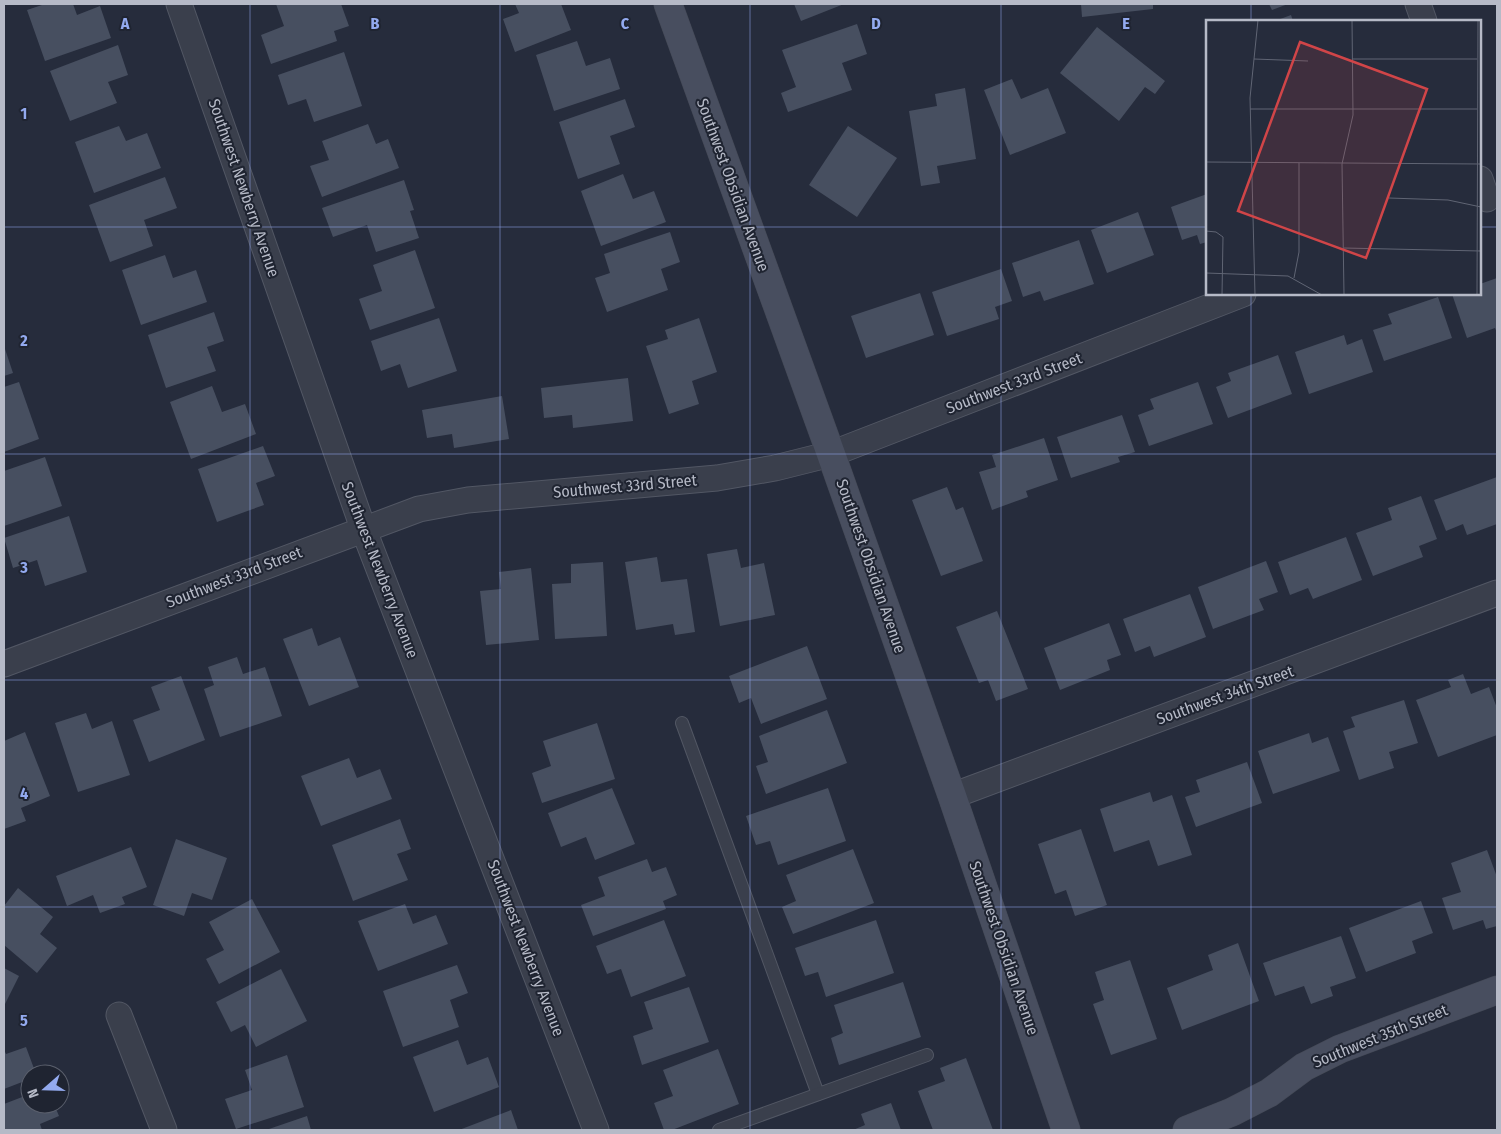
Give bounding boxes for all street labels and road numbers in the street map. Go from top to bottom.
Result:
street label: Southwest Newberry Avenue [205,96,283,280]
street label: Southwest Obsidian Avenue [693,96,773,274]
street label: Southwest 33rd Street [943,348,1085,418]
street label: Southwest 33rd Street [553,470,698,502]
street label: Southwest Obsidian Avenue [832,477,910,656]
street label: Southwest Newberry Avenue [338,479,422,661]
street label: Southwest 33rd Street [163,542,305,612]
street label: Southwest 34th Street [1154,661,1297,729]
street label: Southwest Newberry Avenue [484,857,568,1039]
street label: Southwest Obsidian Avenue [965,859,1043,1038]
street label: Southwest 35th Street [1310,1000,1451,1072]

